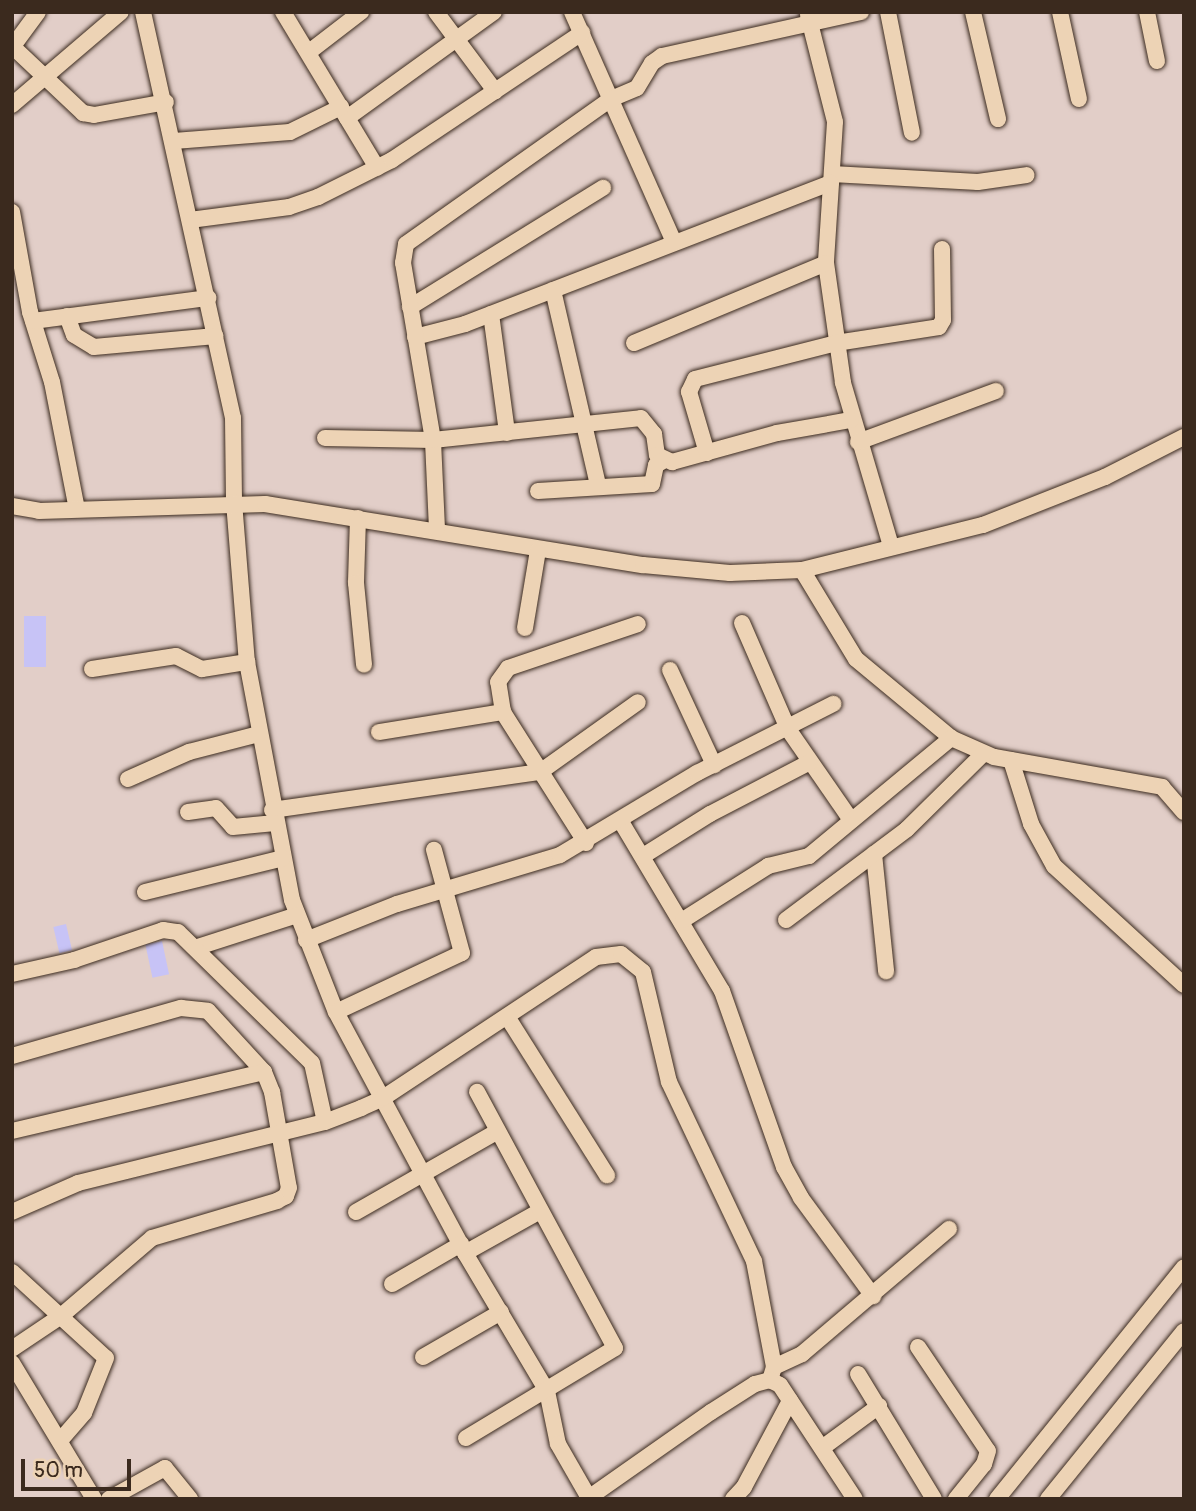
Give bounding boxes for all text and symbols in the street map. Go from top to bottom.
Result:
scale bar [24,1444,135,1488]
text: 50 m [34,1457,83,1484]

